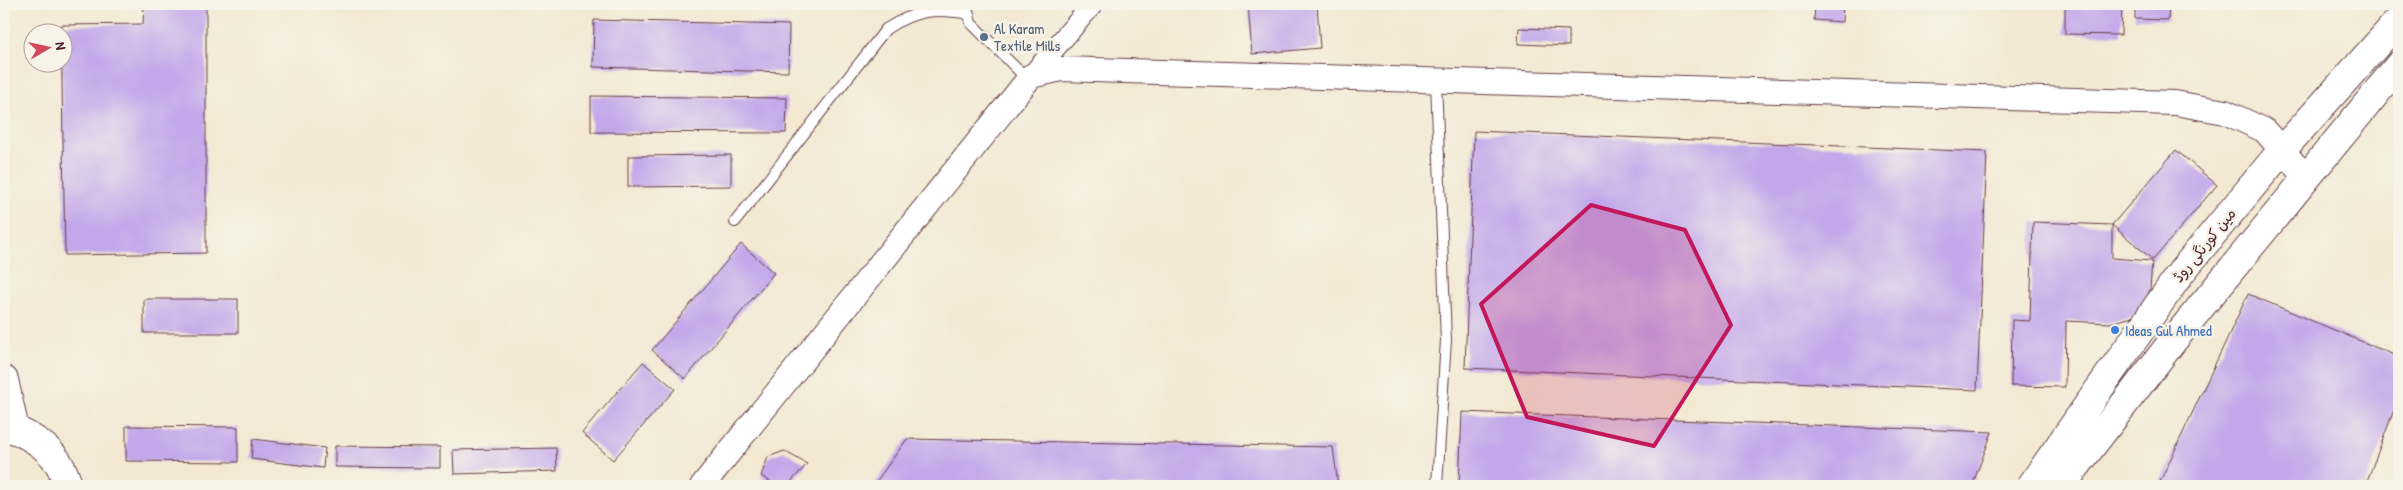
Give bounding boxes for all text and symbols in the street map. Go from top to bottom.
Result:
place label: Al Karam Textile Mills [994,18,1060,56]
north arrow [22,22,72,72]
marker: Al Karam Textile Mills [978,31,990,43]
text: N [51,41,71,52]
street label: مین کورنگی روڈ [2168,203,2240,287]
place label: Ideas Gul Ahmed [2125,320,2212,341]
marker: Ideas Gul Ahmed [2109,324,2121,336]

